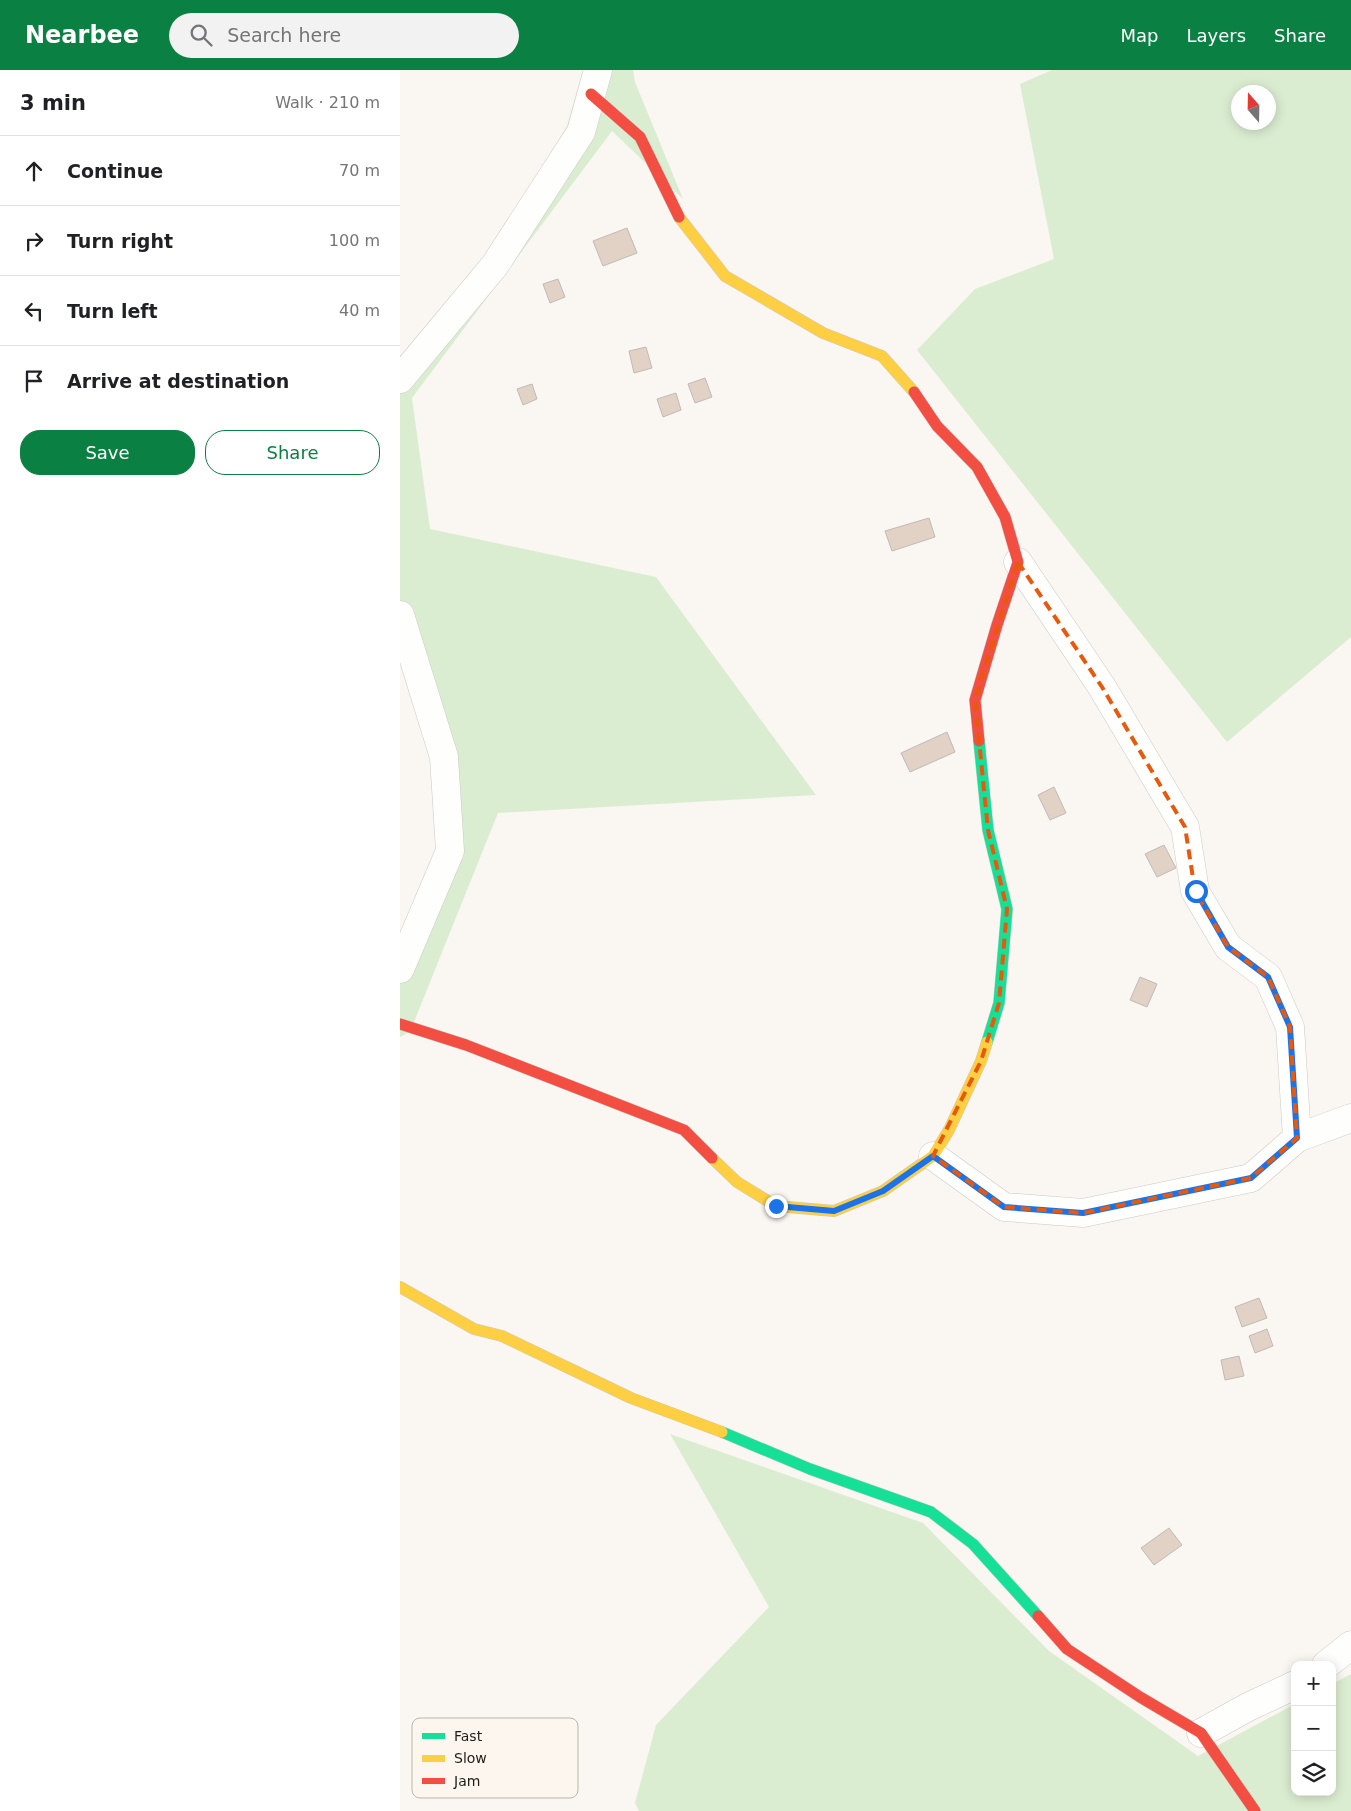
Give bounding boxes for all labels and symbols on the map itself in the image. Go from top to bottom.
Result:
north arrow [1231,85,1276,130]
route start [1185,880,1208,903]
route end [765,1195,788,1218]
legend [412,1718,578,1798]
text: Fast [454,1728,483,1744]
text: Slow [454,1750,487,1766]
text: Jam [453,1773,480,1789]

